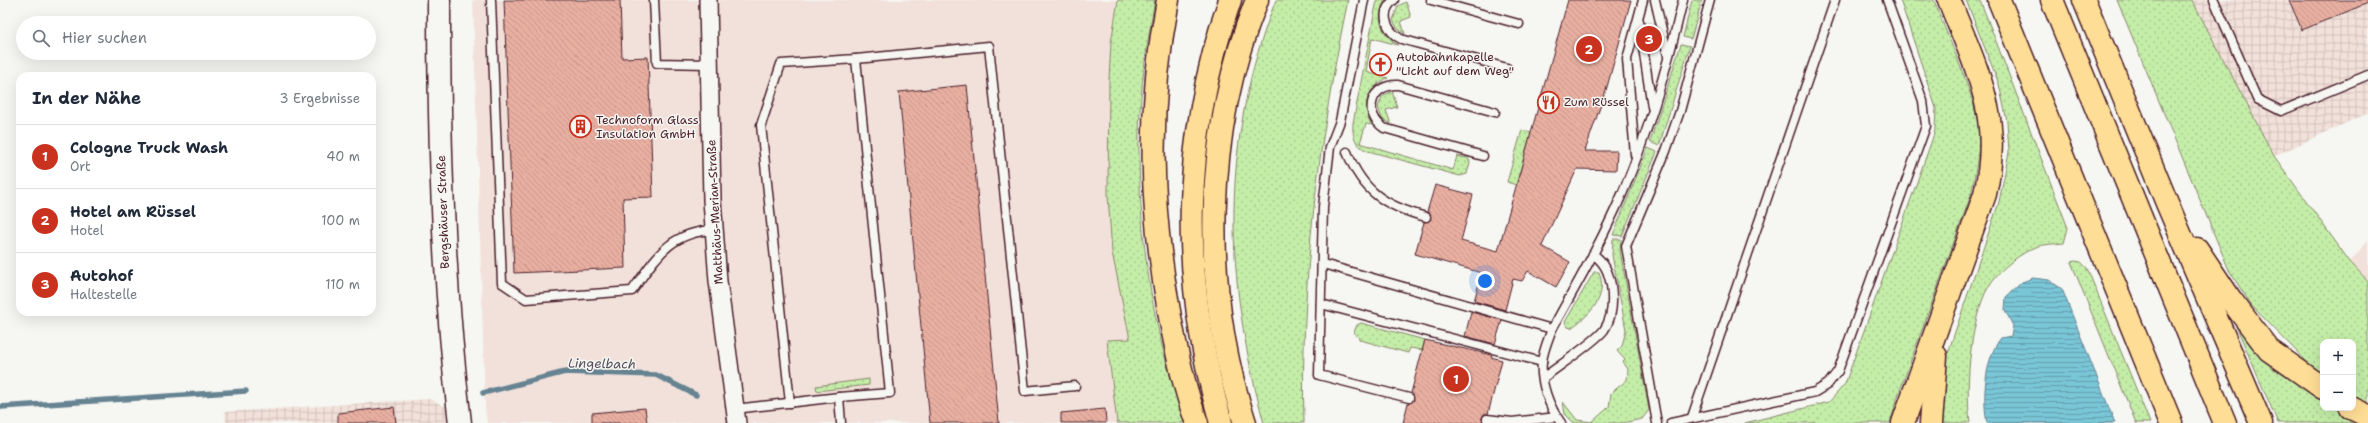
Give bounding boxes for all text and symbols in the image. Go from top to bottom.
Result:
search box [16,16,376,60]
pin: 3 [1636,24,1662,54]
icon: search [30,27,52,49]
text: Hier suchen [62,28,147,48]
pin: 2 [1576,34,1602,64]
place label: Autobahnkapelle "Licht auf dem Weg" [1396,49,1514,79]
church icon: Autobahnkapelle "Licht auf dem Weg" [1368,51,1394,77]
text: In der Nähe [32,87,141,109]
restaurant icon: Zum Rüssel [1536,89,1562,115]
text: 3 Ergebnisse [280,90,360,107]
place label: Zum Rüssel [1564,94,1629,110]
place label: Technoform Glass Insulation GmbH [596,112,699,142]
building icon: Technoform Glass Insulation GmbH [567,114,593,140]
text: Cologne Truck Wash [70,138,228,158]
street label: Matthäus-Merian-Straße [703,139,727,285]
text: 1 [42,148,48,165]
text: 40 m [326,148,360,165]
street label: Bergshäuser Straße [433,155,453,269]
text: Ort [70,158,91,175]
text: Hotel am Rüssel [70,202,196,222]
text: 2 [40,212,50,229]
text: 100 m [321,212,360,229]
text: Hotel [70,222,104,239]
text: Autohof [70,266,133,286]
your location [1475,271,1495,291]
text: 3 [40,276,50,293]
text: 110 m [325,276,360,293]
text: Haltestelle [70,286,137,303]
map controls [2320,339,2356,411]
button: + [2320,339,2356,375]
water label: Lingelbach [568,354,636,373]
pin: 1 [1443,364,1469,394]
button: − [2320,375,2356,411]

